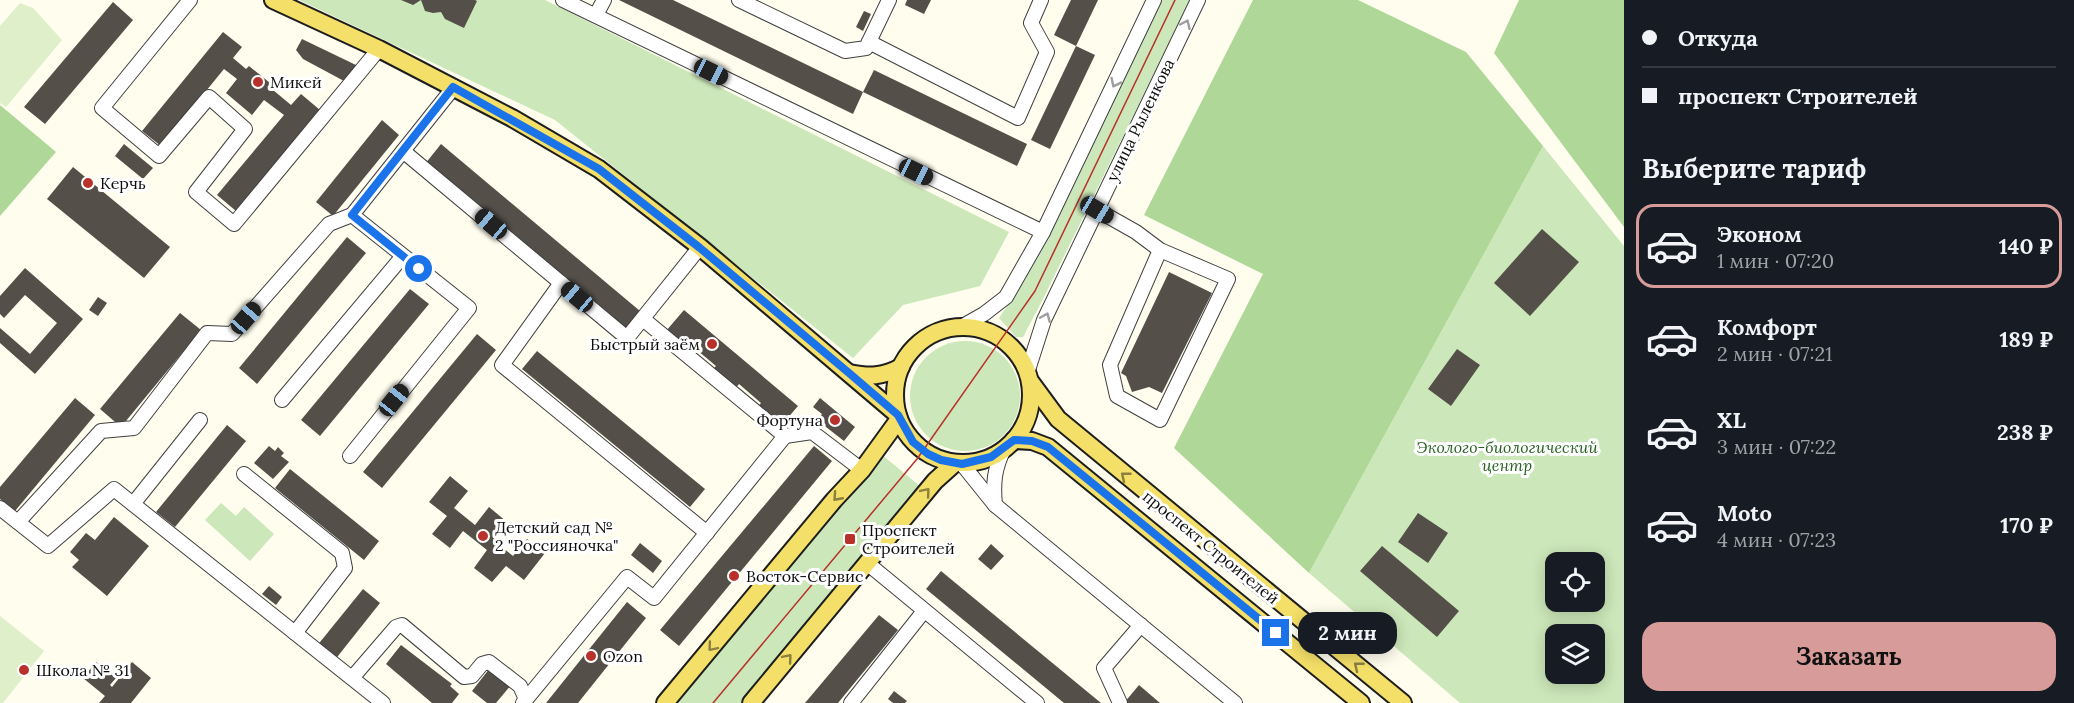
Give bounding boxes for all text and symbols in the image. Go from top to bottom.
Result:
one-way arrow [1179,20,1191,31]
text: Откуда [1678,24,1758,52]
street label: улица Рыленкова [1102,55,1178,185]
car [691,56,731,88]
place label: Микей [270,72,322,92]
marker: Микей [251,75,265,89]
one-way arrow [1110,77,1122,88]
text: проспект Строителей [1678,82,1918,110]
text: Выберите тариф [1642,151,1866,185]
car [896,156,936,188]
place label: Керчь [100,173,146,193]
marker: Керчь [81,176,95,190]
car [1077,193,1117,227]
car [471,206,511,242]
icon: car [1645,219,1699,273]
text: Эконом [1717,220,1802,248]
text: 140 ₽ [1999,232,2053,260]
text: 1 мин · 07:20 [1717,248,1834,273]
route start [405,255,432,282]
car [557,279,597,315]
car [227,299,265,337]
icon: car [1645,312,1699,366]
one-way arrow [1039,313,1051,324]
text: Комфорт [1717,313,1817,341]
text: 189 ₽ [1999,325,2053,353]
place label: Быстрый заём [590,334,700,354]
marker: Быстрый заём [705,337,719,351]
text: 2 мин · 07:21 [1717,341,1832,366]
car [376,380,412,420]
icon: car [1645,405,1699,459]
text: XL [1717,406,1746,434]
place label: Фортуна [756,410,823,430]
marker: Фортуна [828,413,842,427]
text: 238 ₽ [1997,418,2053,446]
text: 3 мин · 07:22 [1717,434,1836,459]
park label: Эколого-биологический центр [1416,437,1598,475]
one-way arrow [1121,473,1132,484]
street label: проспект Строителей [1139,486,1283,608]
one-way arrow [919,488,930,499]
one-way arrow [833,491,844,501]
icon: car [1645,498,1699,552]
text: Moto [1717,499,1772,527]
text: 170 ₽ [2000,511,2053,539]
place label: Детский сад № 2 "Россияночка" [495,517,619,555]
place label: Проспект Строителей [862,520,955,558]
text: 4 мин · 07:23 [1717,527,1836,552]
marker: Детский сад № 2 "Россияночка" [476,529,490,543]
marker: Проспект Строителей [843,532,857,546]
map controls [1545,552,1605,684]
button: locate [1545,552,1605,612]
place label: Восток-Сервис [746,566,863,586]
marker: Восток-Сервис [727,569,741,583]
callout: 2 мин [1297,612,1396,654]
route end [1262,619,1289,646]
text: 2 мин [1318,620,1377,645]
button: Заказать [1642,622,2056,691]
button: layers [1545,624,1605,684]
one-way arrow [708,640,719,651]
place label: Ozon [603,646,643,666]
marker: Ozon [584,649,598,663]
one-way arrow [781,654,792,665]
place label: Школа № 31 [36,660,129,680]
one-way arrow [1353,662,1364,673]
marker: Школа № 31 [17,663,31,677]

